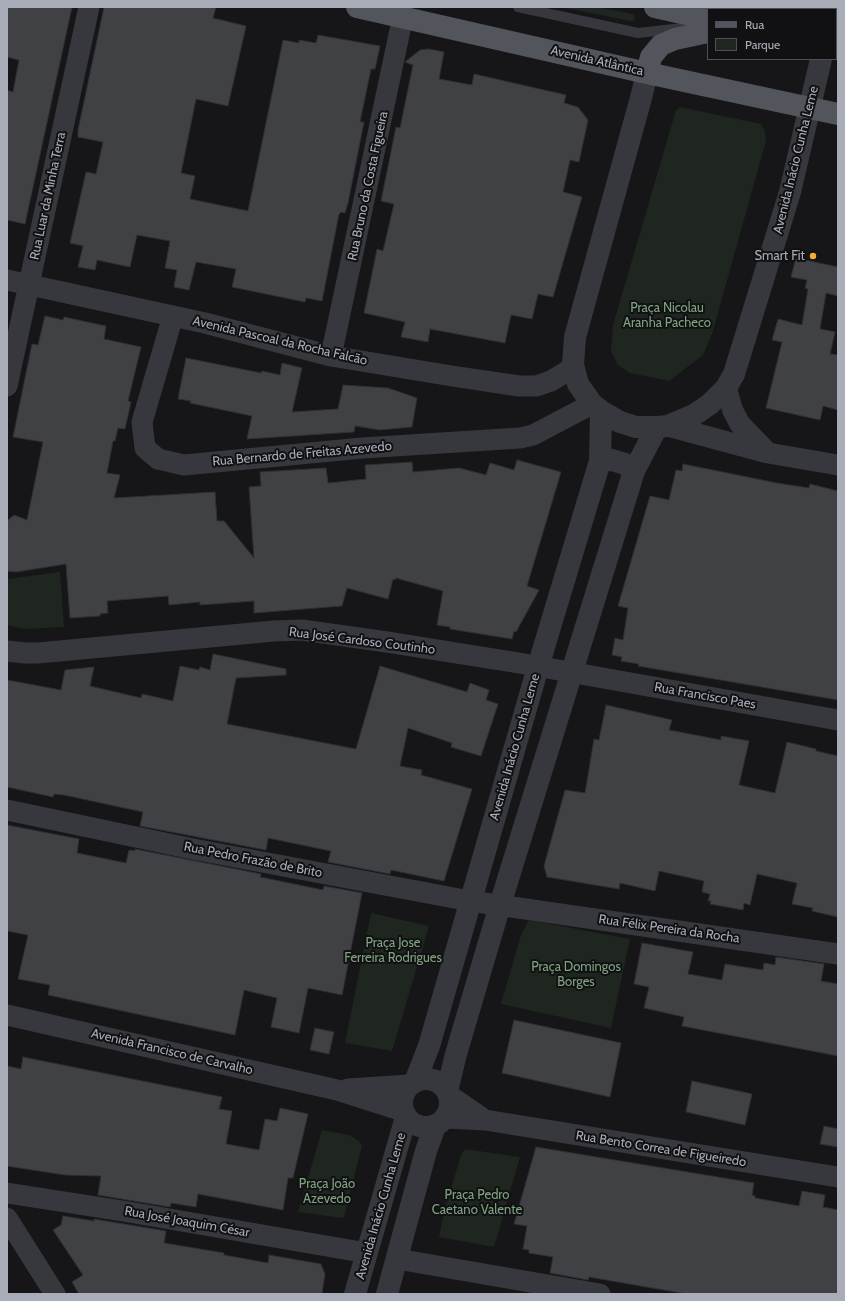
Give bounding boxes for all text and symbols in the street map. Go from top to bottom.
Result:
legend [707,8,837,60]
text: Rua [745,17,764,32]
text: Parque [745,37,780,52]
street label: Avenida Atlântica [549,43,645,79]
street label: Avenida Inácio Cunha Leme [770,85,822,235]
street label: Rua Bruno da Costa Figueira [345,110,391,262]
street label: Rua Luar da Minha Terra [27,131,69,261]
place label: Smart Fit [755,248,805,264]
marker: Smart Fit [808,251,818,261]
park label: Praça Nicolau Aranha Pacheco [623,300,711,331]
street label: Avenida Pascoal da Rocha Falcão [191,313,369,369]
street label: Rua Bernardo de Freitas Azevedo [212,438,392,470]
street label: Rua José Cardoso Coutinho [288,624,436,658]
street label: Avenida Inácio Cunha Leme [487,672,543,822]
street label: Rua Francisco Paes [653,679,757,713]
street label: Rua Pedro Frazão de Brito [183,839,323,881]
street label: Rua Félix Pereira da Rocha [597,911,741,947]
park label: Praça Jose Ferreira Rodrigues [344,935,442,966]
park label: Praça Domingos Borges [531,959,621,990]
street label: Avenida Francisco de Carvalho [90,1026,254,1078]
street label: Rua Bento Correa de Figueiredo [575,1128,747,1170]
street label: Avenida Inácio Cunha Leme [353,1131,409,1281]
park label: Praça João Azevedo [299,1176,355,1207]
park label: Praça Pedro Caetano Valente [432,1187,522,1218]
street label: Rua José Joaquim César [123,1203,251,1241]

